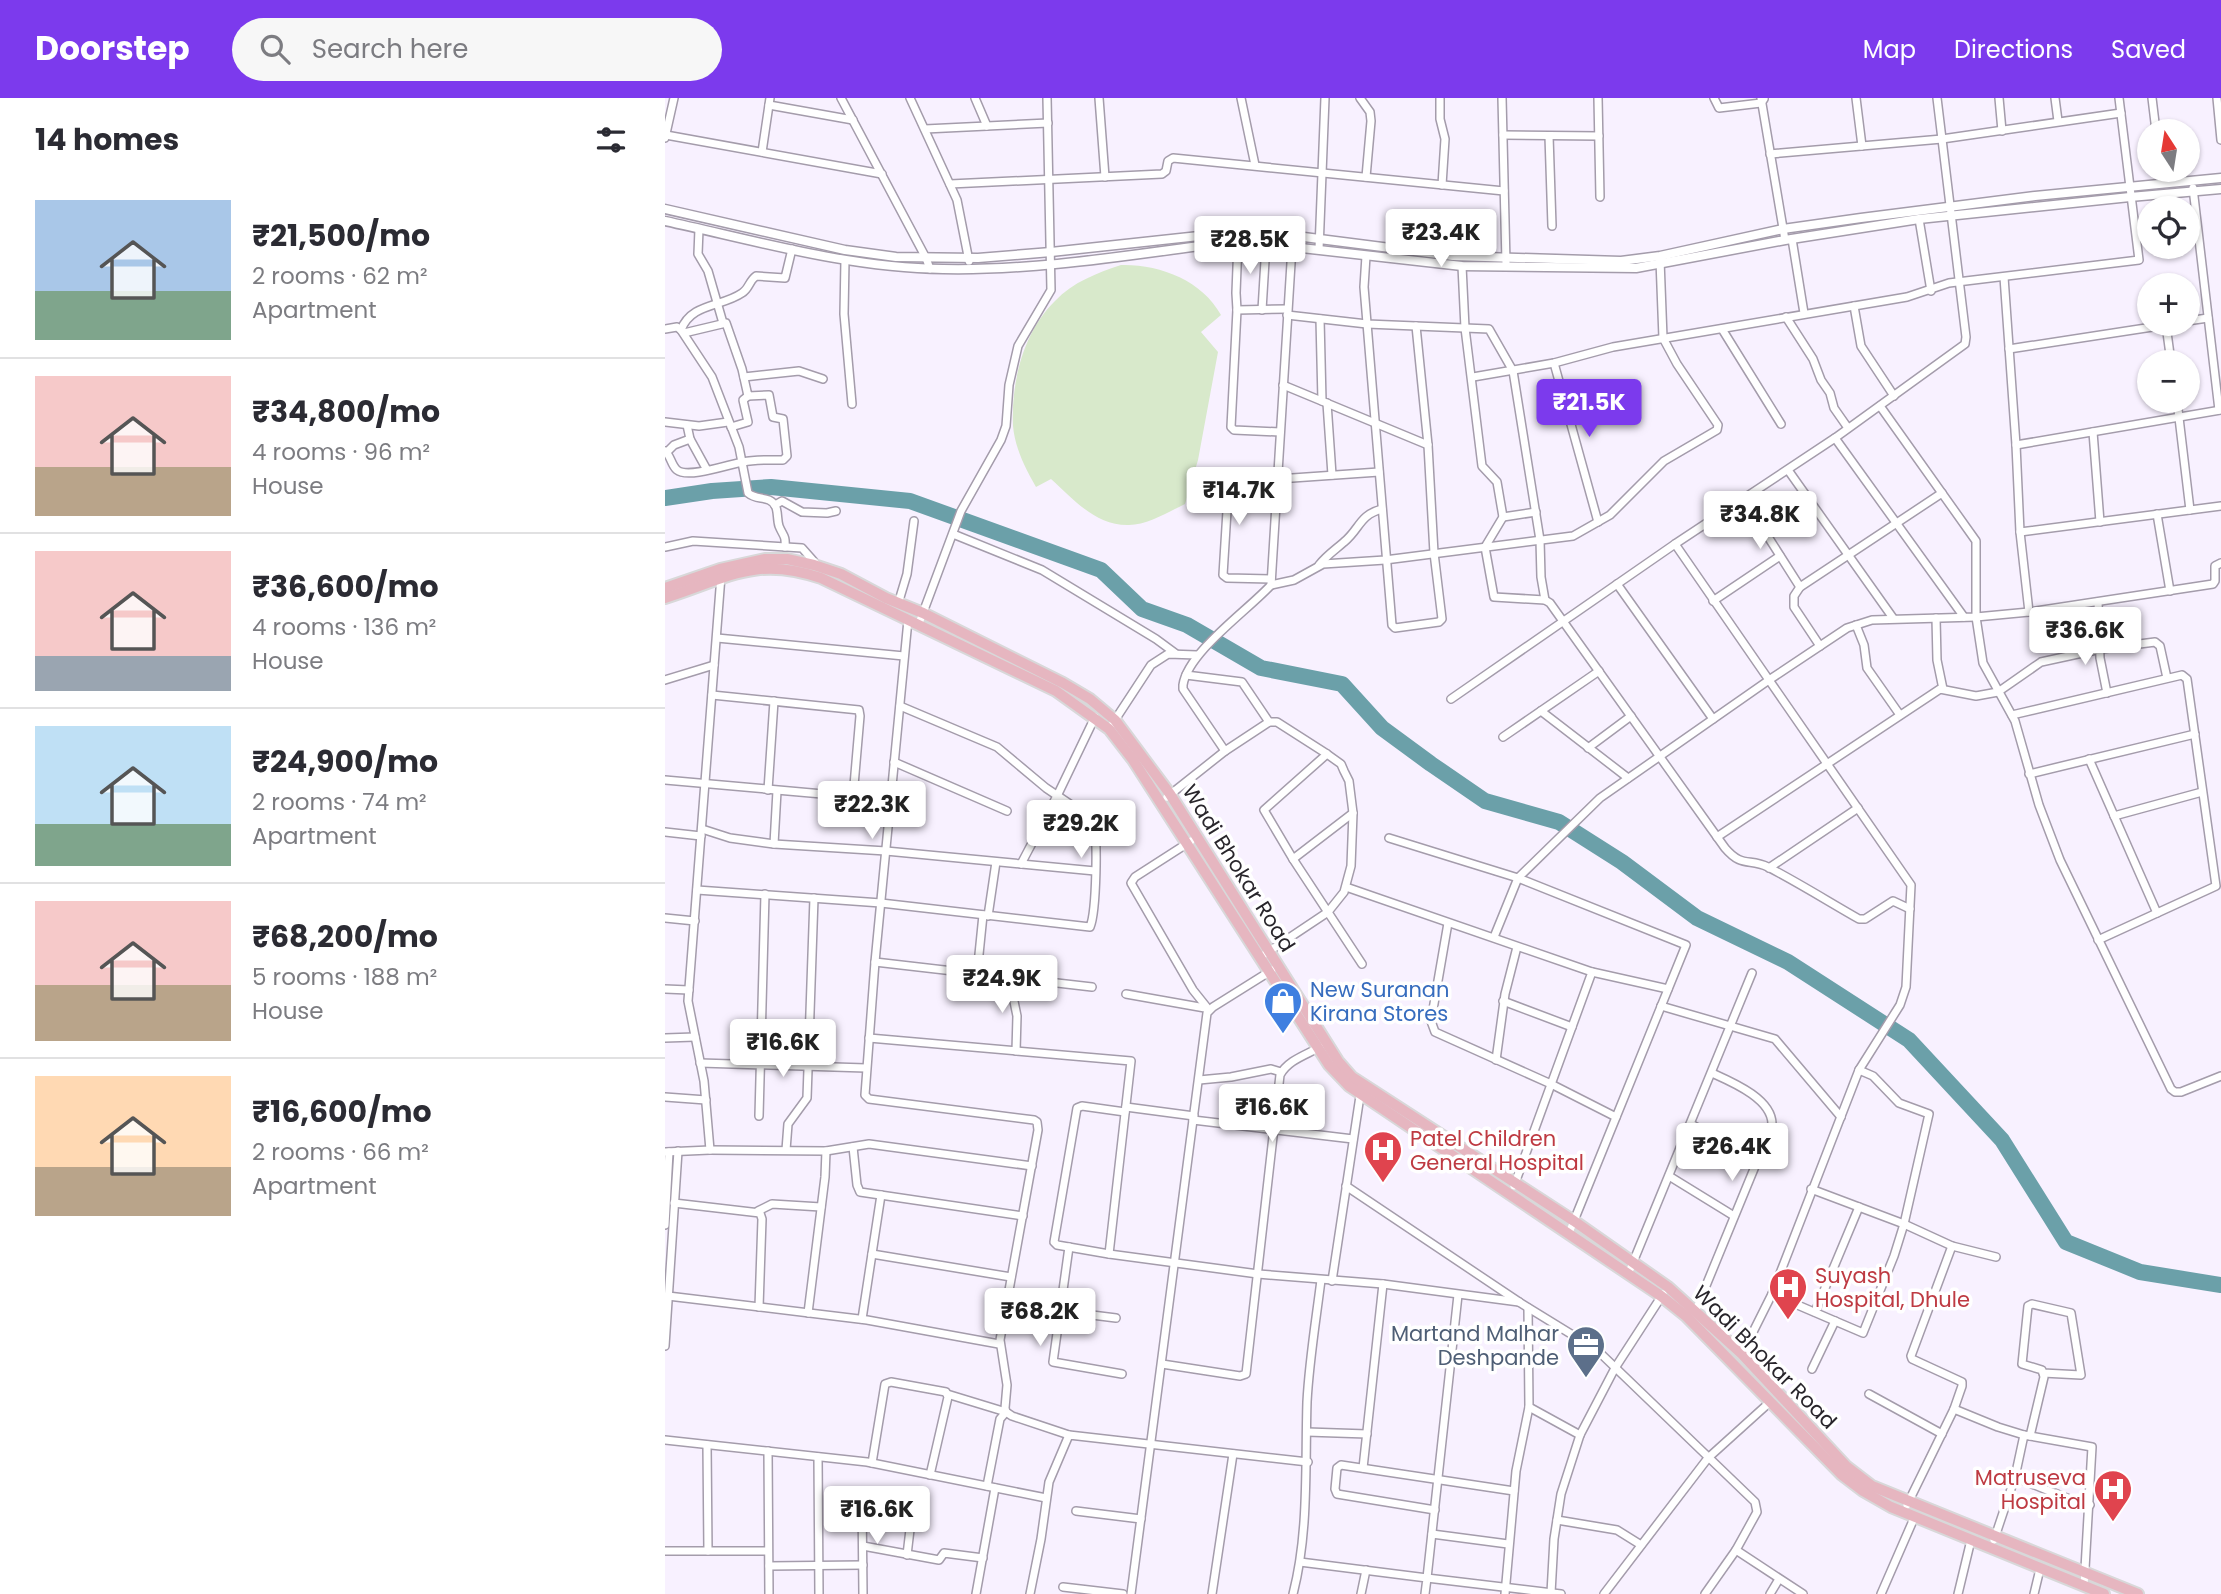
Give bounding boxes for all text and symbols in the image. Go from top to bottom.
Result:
search box [232,18,722,81]
text: Doorstep [35,25,190,72]
icon: search [256,30,294,68]
text: Search here [312,31,468,67]
text: Map [1863,33,1916,66]
text: Directions [1954,33,2073,66]
text: Saved [2111,33,2186,66]
text: 14 homes [35,118,179,161]
north arrow [2137,119,2200,182]
map controls [2137,119,2200,413]
icon: filters [592,121,630,159]
button: locate [2137,196,2200,259]
pin: ₹23.4K [1384,209,1498,269]
text: ₹21,500/mo [252,214,430,257]
pin: ₹28.5K [1193,216,1307,276]
text: ₹23.4K [1402,216,1480,248]
text: ₹28.5K [1210,223,1290,255]
icon: home [91,228,175,312]
text: 2 rooms · 62 m² [252,260,428,292]
button: + [2137,273,2200,336]
text: Apartment [252,294,377,326]
button: − [2137,350,2200,413]
pin: ₹21.5K [1532,380,1646,439]
text: ₹21.5K [1552,386,1626,418]
text: ₹34,800/mo [252,390,440,433]
icon: home [91,404,175,488]
text: 4 rooms · 96 m² [252,436,430,468]
pin: ₹14.7K [1182,468,1296,527]
text: House [252,470,324,502]
text: ₹14.7K [1203,474,1275,506]
pin: ₹34.8K [1703,491,1817,551]
text: ₹34.8K [1720,498,1800,530]
text: ₹36,600/mo [252,565,439,608]
icon: home [91,579,175,663]
pin: ₹36.6K [2028,608,2142,667]
text: 4 rooms · 136 m² [252,611,436,643]
text: ₹36.6K [2045,614,2125,646]
text: House [252,645,324,677]
text: ₹24,900/mo [252,740,438,783]
icon: home [91,754,175,838]
street label: Wadi Bhokar Road [1176,779,1302,957]
pin: ₹22.3K [815,782,929,841]
text: 2 rooms · 74 m² [252,786,427,818]
text: ₹22.3K [834,788,910,820]
pin: ₹29.2K [1024,800,1138,860]
text: ₹29.2K [1043,807,1119,839]
text: Apartment [252,820,377,852]
text: ₹68,200/mo [252,915,438,958]
icon: home [91,929,175,1013]
pin: ₹24.9K [945,956,1059,1015]
text: 5 rooms · 188 m² [252,961,437,993]
text: ₹24.9K [962,962,1042,994]
place label: New Suranan Kirana Stores [1310,975,1449,1028]
shop icon: New Suranan Kirana Stores [1262,980,1304,1035]
text: House [252,995,324,1027]
pin: ₹16.6K [726,1020,840,1079]
text: ₹16.6K [746,1026,820,1058]
pin: ₹16.6K [1215,1084,1329,1144]
text: ₹16,600/mo [252,1090,432,1133]
text: ₹16.6K [1235,1091,1309,1123]
icon: home [91,1104,175,1188]
place label: Patel Children General Hospital [1410,1124,1584,1177]
pin: ₹26.4K [1675,1124,1789,1183]
hospital icon: Patel Children General Hospital [1362,1129,1404,1184]
text: ₹26.4K [1692,1130,1772,1162]
text: 2 rooms · 66 m² [252,1136,429,1168]
text: Apartment [252,1170,377,1202]
place label: Suyash Hospital, Dhule [1815,1261,1970,1314]
hospital icon: Suyash Hospital, Dhule [1767,1266,1809,1321]
street label: Wadi Bhokar Road [1687,1279,1843,1435]
pin: ₹68.2K [983,1288,1097,1348]
text: ₹68.2K [1001,1295,1079,1327]
place label: Martand Malhar Deshpande [1391,1319,1559,1372]
office icon: Martand Malhar Deshpande [1565,1324,1607,1379]
place label: Matruseva Hospital [1975,1463,2086,1516]
hospital icon: Matruseva Hospital [2092,1468,2134,1523]
pin: ₹16.6K [820,1486,934,1546]
text: ₹16.6K [840,1493,914,1525]

